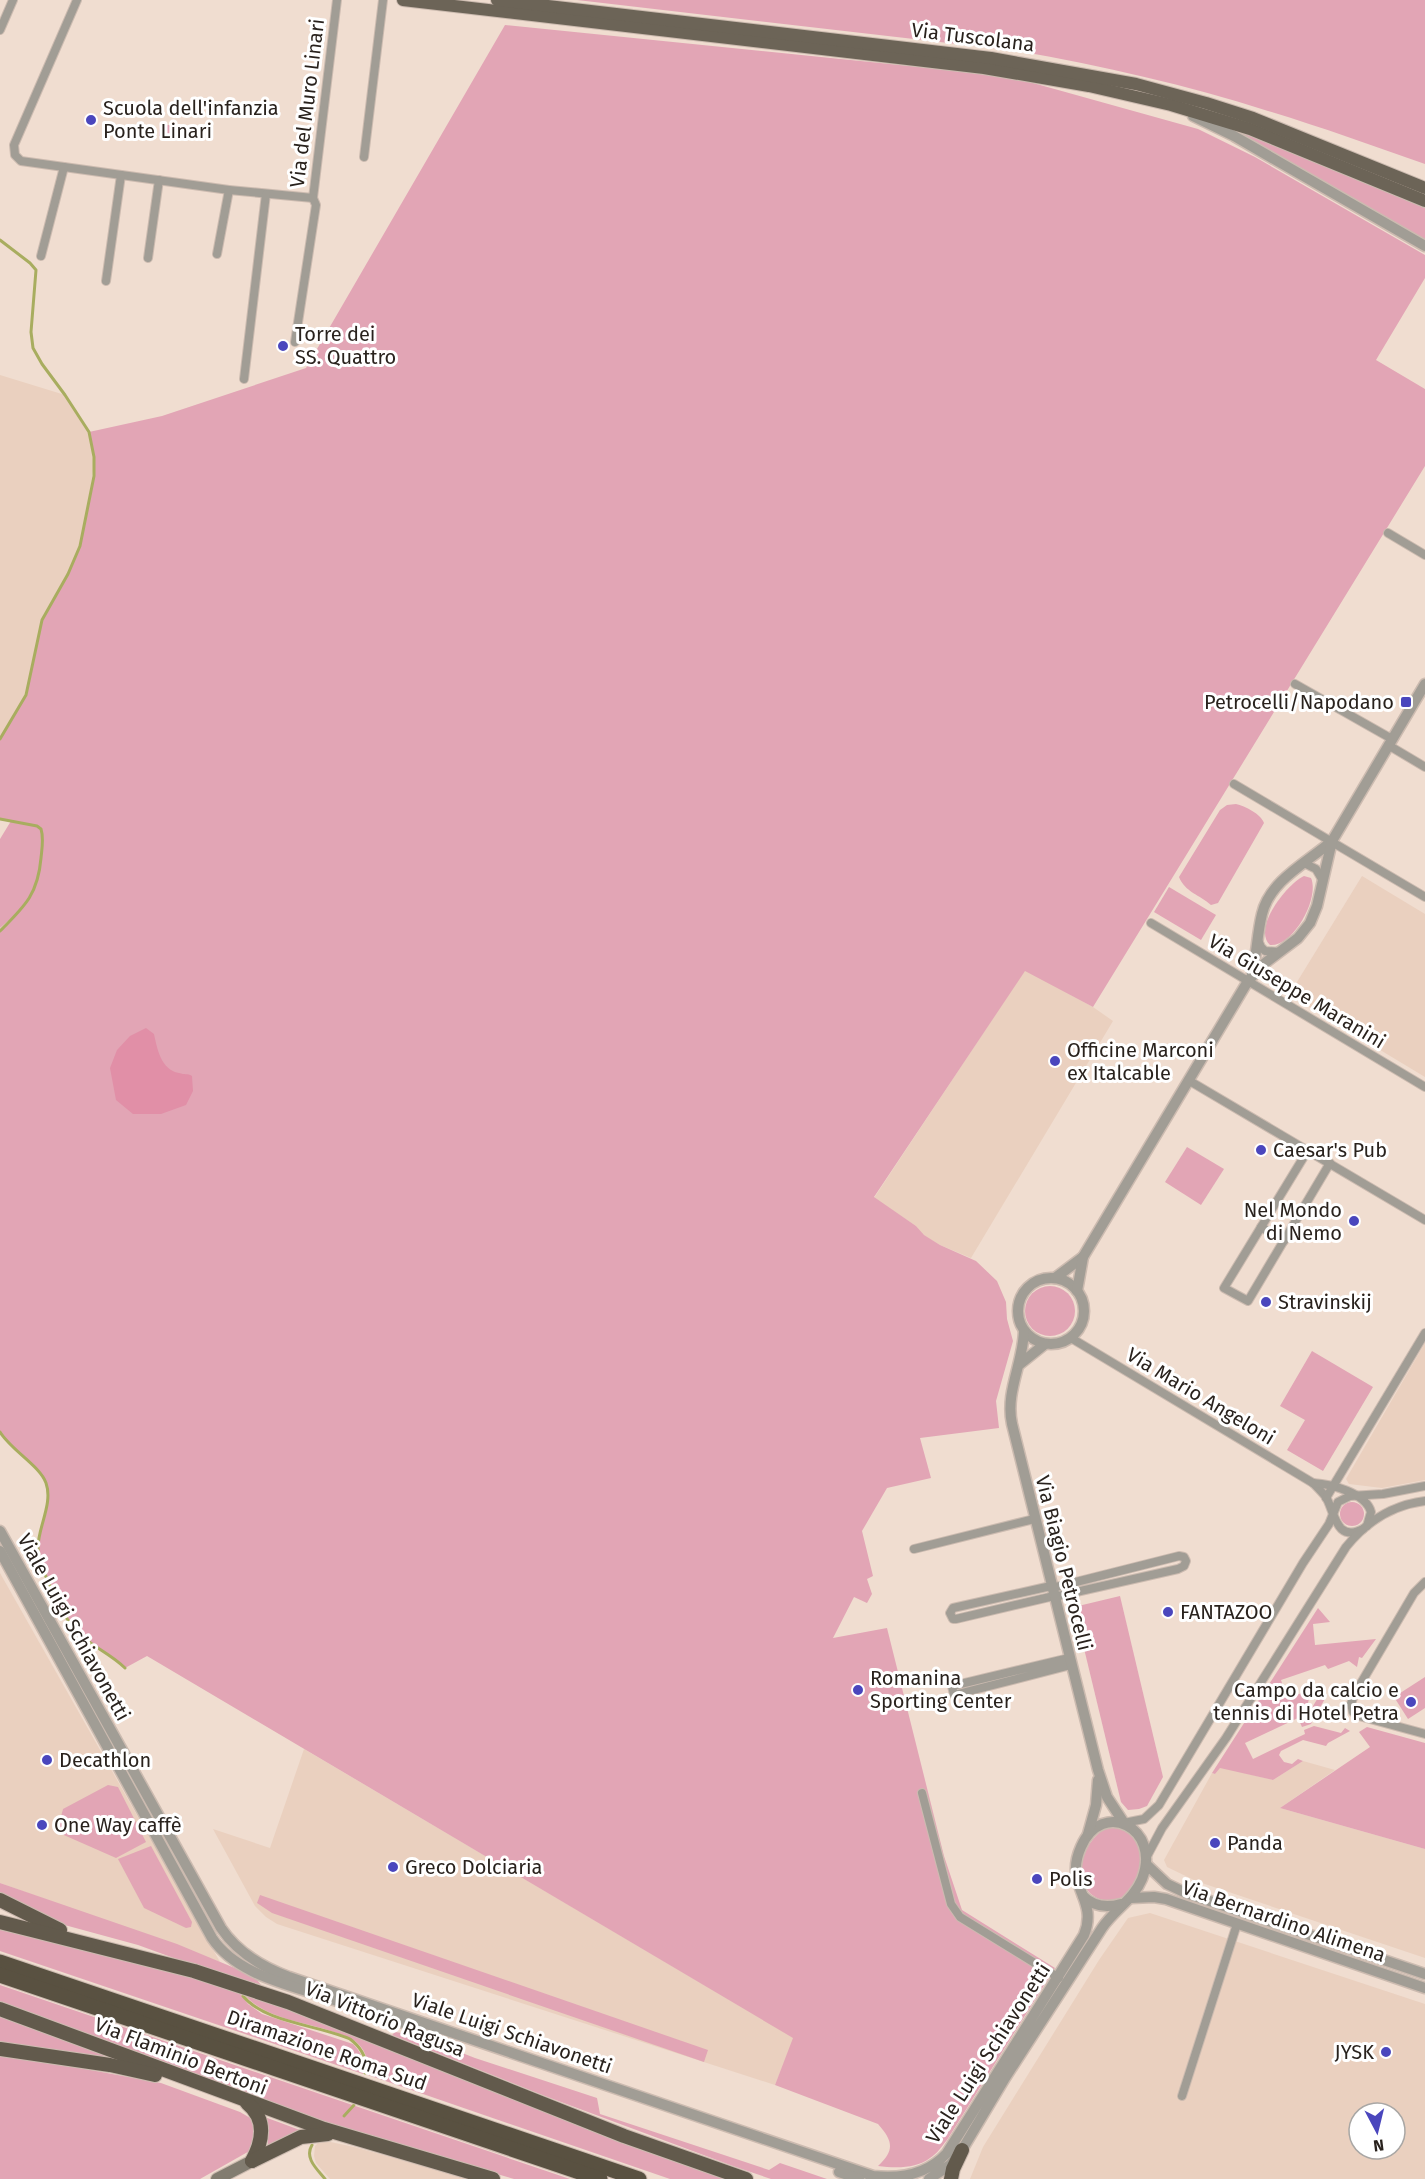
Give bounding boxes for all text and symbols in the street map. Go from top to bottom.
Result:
street label: Via del Muro Linari [285,17,329,189]
street label: Via Tuscolana [910,18,1036,56]
place label: Scuola dell'infanzia Ponte Linari [103,96,279,143]
marker: Scuola dell'infanzia Ponte Linari [84,113,98,127]
place label: Torre dei SS. Quattro [295,322,396,369]
marker: Torre dei SS. Quattro [276,339,290,353]
place label: Petrocelli/Napodano [1204,690,1394,714]
marker: Petrocelli/Napodano [1399,695,1413,709]
street label: Via Giuseppe Maranini [1204,929,1390,1053]
place label: Officine Marconi ex Italcable [1067,1038,1214,1085]
marker: Officine Marconi ex Italcable [1048,1054,1062,1068]
place label: Caesar's Pub [1273,1138,1387,1162]
marker: Caesar's Pub [1254,1143,1268,1157]
place label: Nel Mondo di Nemo [1244,1198,1342,1245]
marker: Nel Mondo di Nemo [1347,1214,1361,1228]
place label: Stravinskij [1278,1290,1372,1314]
marker: Stravinskij [1259,1295,1273,1309]
street label: Via Mario Angeloni [1123,1342,1279,1450]
street label: Via Biagio Petrocelli [1031,1473,1097,1653]
street label: Viale Luigi Schiavonetti [13,1529,135,1725]
place label: FANTAZOO [1180,1600,1272,1624]
marker: FANTAZOO [1161,1605,1175,1619]
place label: Romanina Sporting Center [870,1666,1012,1713]
place label: Campo da calcio e tennis di Hotel Petra [1213,1678,1399,1725]
marker: Romanina Sporting Center [851,1683,865,1697]
marker: Campo da calcio e tennis di Hotel Petra [1404,1695,1418,1709]
place label: Decathlon [59,1748,151,1772]
marker: Decathlon [40,1753,54,1767]
place label: One Way caffè [54,1813,182,1837]
marker: One Way caffè [35,1818,49,1832]
place label: Panda [1227,1831,1283,1855]
marker: Panda [1208,1836,1222,1850]
place label: Greco Dolciaria [405,1855,542,1879]
marker: Greco Dolciaria [386,1860,400,1874]
place label: Polis [1049,1867,1093,1891]
marker: Polis [1030,1872,1044,1886]
street label: Via Bernardino Alimena [1179,1875,1389,1967]
street label: Viale Luigi Schiavonetti [921,1958,1055,2148]
street label: Via Vittorio Ragusa [302,1976,468,2062]
street label: Viale Luigi Schiavonetti [409,1987,615,2079]
street label: Diramazione Roma Sud [224,2005,430,2095]
street label: Via Flaminio Bertoni [91,2012,271,2100]
place label: JYSK [1335,2040,1374,2064]
marker: JYSK [1379,2045,1393,2059]
north arrow [1347,2101,1407,2161]
text: N [1372,2135,1385,2155]

